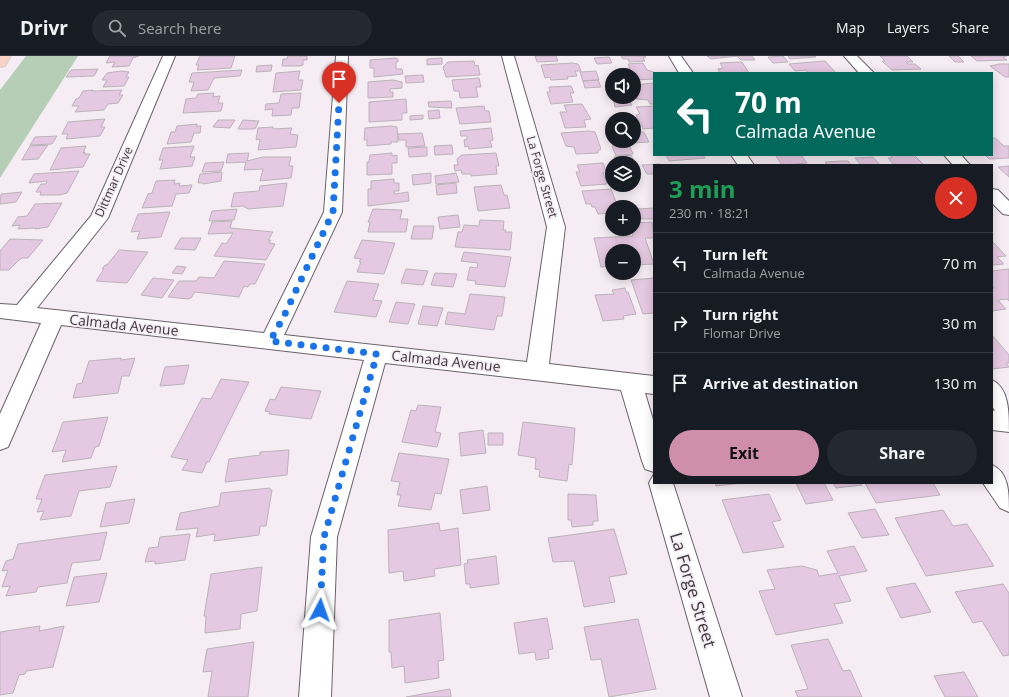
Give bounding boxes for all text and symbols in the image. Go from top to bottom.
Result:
search box [92,10,372,46]
text: Drivr [20,15,68,41]
icon: search [106,17,128,39]
text: Search here [138,18,222,38]
text: Map [836,18,865,37]
text: Layers [887,18,929,37]
text: Share [951,18,989,37]
pin [322,62,356,103]
icon: arrive [328,68,350,90]
map controls [605,68,641,280]
button: sound [605,68,641,104]
text: 70 m [735,83,802,121]
icon: left [669,88,721,140]
button: search [605,112,641,148]
text: Calmada Avenue [735,119,876,143]
street label: La Forge Street [523,134,562,220]
street label: Dittmar Drive [90,144,137,220]
button: layers [605,156,641,192]
text: 3 min [669,172,736,205]
button: close [935,177,977,219]
button: + [605,200,641,236]
text: 230 m · 18:21 [669,204,750,222]
button: − [605,244,641,280]
text: Turn left [703,244,768,264]
icon: left [669,252,691,274]
text: 70 m [942,253,977,273]
text: Calmada Avenue [703,264,805,282]
text: Turn right [703,304,778,324]
street label: Calmada Avenue [69,309,180,340]
icon: right [669,312,691,334]
text: 30 m [942,313,977,333]
text: Flomar Drive [703,324,781,342]
street label: Calmada Avenue [391,345,502,376]
icon: arrive [669,372,691,394]
text: Arrive at destination [703,373,858,393]
text: 130 m [933,373,977,393]
button: Exit [669,430,819,476]
button: Share [827,430,977,476]
street label: La Forge Street [665,529,722,650]
position arrow [299,589,341,631]

